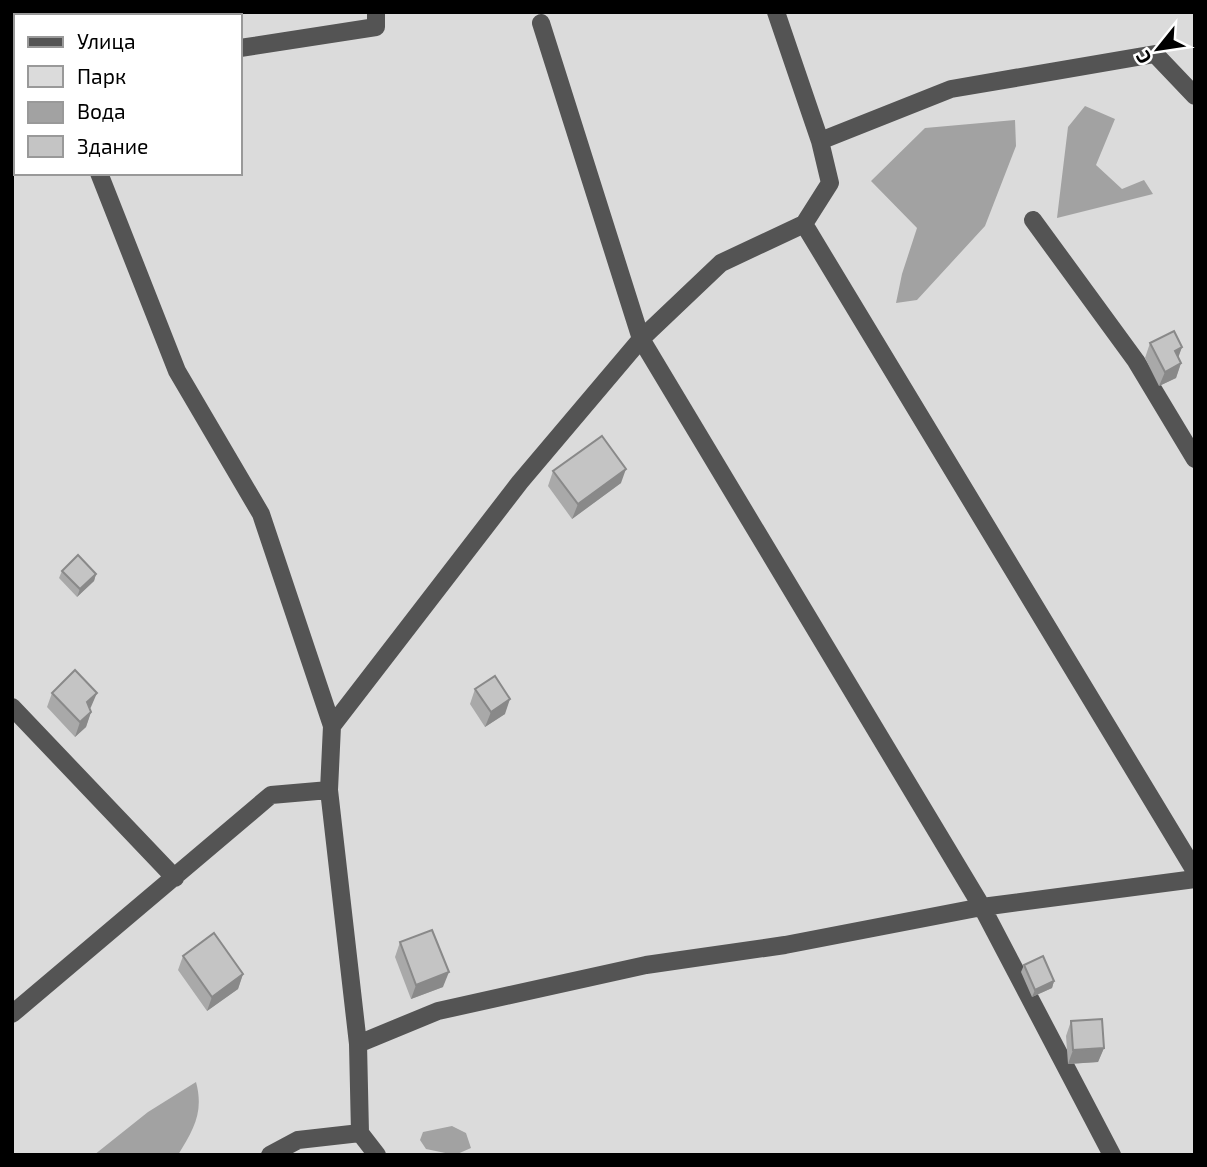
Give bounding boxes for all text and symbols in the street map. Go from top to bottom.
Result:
legend [14,14,242,175]
north arrow [1123,14,1193,84]
text: Улица [77,28,136,53]
text: С [1130,47,1156,68]
text: Парк [77,63,126,88]
text: Вода [77,98,126,123]
text: Здание [77,133,148,158]

